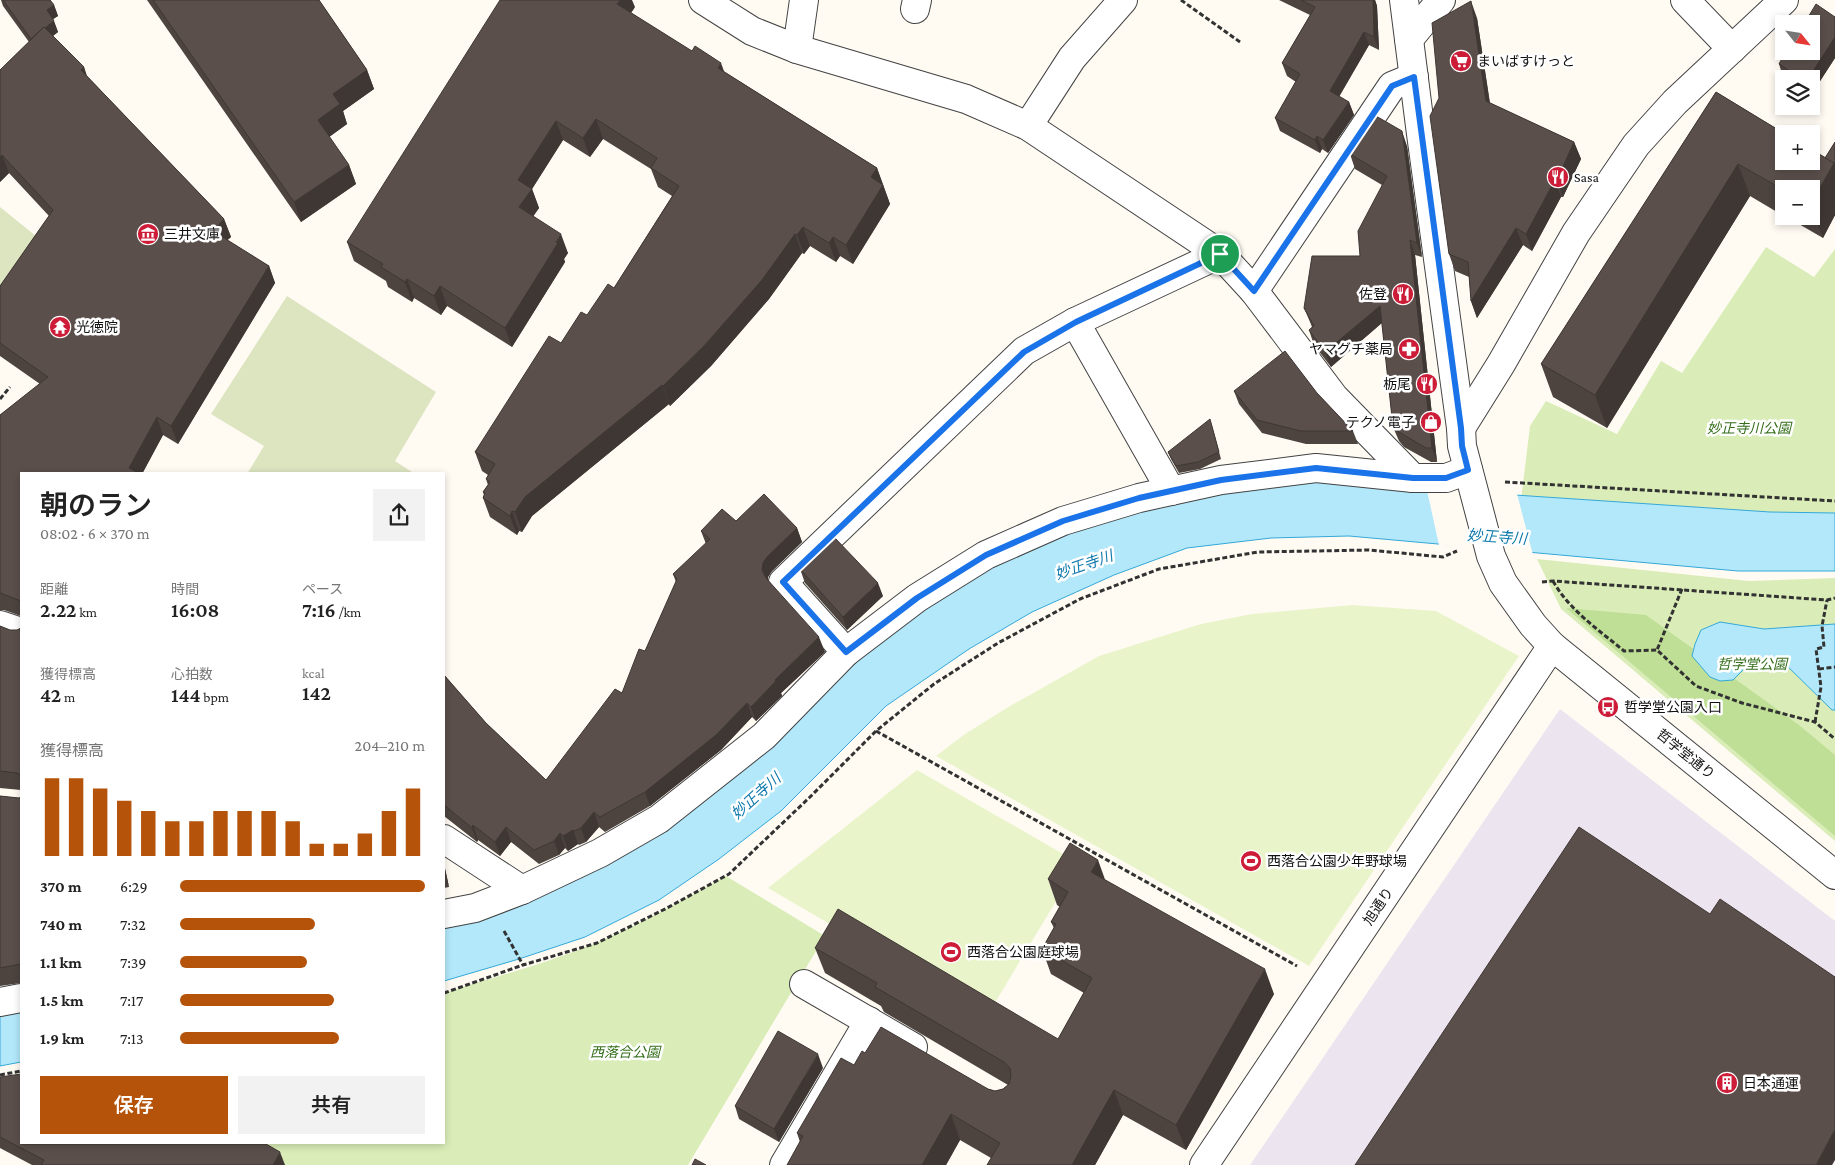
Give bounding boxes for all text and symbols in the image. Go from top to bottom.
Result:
north arrow [1775,15,1820,60]
map controls [1775,15,1820,225]
supermarket icon: まいばすけっと [1449,49,1473,73]
place label: まいばすけっと [1477,53,1575,69]
button: layers [1775,70,1820,115]
button: + [1775,125,1820,170]
restaurant icon: Sasa [1546,165,1570,189]
place label: Sasa [1574,169,1600,185]
button: − [1775,180,1820,225]
museum icon: 三井文庫 [136,222,160,246]
place label: 三井文庫 [164,226,220,242]
pin [1199,233,1241,275]
icon: arrive [1206,240,1234,268]
restaurant icon: 佐登 [1391,282,1415,306]
place label: 佐登 [1359,286,1387,302]
temple icon: 光徳院 [48,315,72,339]
place label: 光徳院 [76,319,118,335]
pharmacy icon: ヤマグチ薬局 [1397,337,1421,361]
place label: ヤマグチ薬局 [1309,341,1393,357]
restaurant icon: 栃尾 [1415,372,1439,396]
place label: 栃尾 [1383,376,1411,392]
shop icon: テクノ電子 [1419,410,1443,434]
place label: テクノ電子 [1346,414,1415,430]
park label: 妙正寺川公園 [1707,420,1793,436]
button: share [373,489,425,541]
text: 朝のラン [40,490,152,521]
text: 08:02 · 6 × 370 m [40,525,150,542]
water label: 妙正寺川 [1467,527,1529,547]
water label: 妙正寺川 [1053,547,1117,582]
text: 距離 [40,581,68,597]
text: 時間 [171,581,199,597]
text: ペース [302,581,343,597]
text: 2.22 [40,598,77,622]
text: 16:08 [171,598,219,622]
text: 7:16 [302,598,336,622]
text: km [77,604,97,620]
text: /km [336,604,361,620]
park label: 哲学堂公園 [1717,656,1789,672]
text: kcal [302,665,325,681]
text: 獲得標高 [40,666,96,682]
text: 心拍数 [171,666,213,682]
text: 142 [302,681,331,705]
text: 42 [40,683,61,707]
text: 144 [171,683,201,707]
text: m [61,689,75,705]
text: bpm [201,689,229,705]
bus stop icon: 哲学堂公園入口 [1596,695,1620,719]
place label: 哲学堂公園入口 [1624,699,1722,715]
street label: 哲学堂通り [1654,726,1718,782]
text: 204–210 m [355,737,425,754]
text: 獲得標高 [40,742,104,759]
water label: 妙正寺川 [728,769,785,822]
sports icon: 西落合公園少年野球場 [1239,849,1263,873]
place label: 西落合公園少年野球場 [1267,853,1407,869]
text: 370 m [40,878,81,895]
text: 6:29 [120,878,148,895]
street label: 旭通り [1360,884,1396,928]
text: 740 m [40,916,82,933]
text: 7:32 [120,916,146,933]
sports icon: 西落合公園庭球場 [939,940,963,964]
place label: 西落合公園庭球場 [967,944,1079,960]
text: 1.1 km [40,954,82,971]
text: 7:39 [120,954,146,971]
text: 1.5 km [40,992,84,1009]
text: 7:17 [120,992,143,1009]
text: 1.9 km [40,1030,84,1047]
text: 7:13 [120,1030,144,1047]
park label: 西落合公園 [590,1044,662,1060]
building icon: 日本通運 [1715,1071,1739,1095]
place label: 日本通運 [1743,1075,1799,1091]
button: 保存 [40,1076,228,1134]
button: 共有 [238,1076,425,1134]

